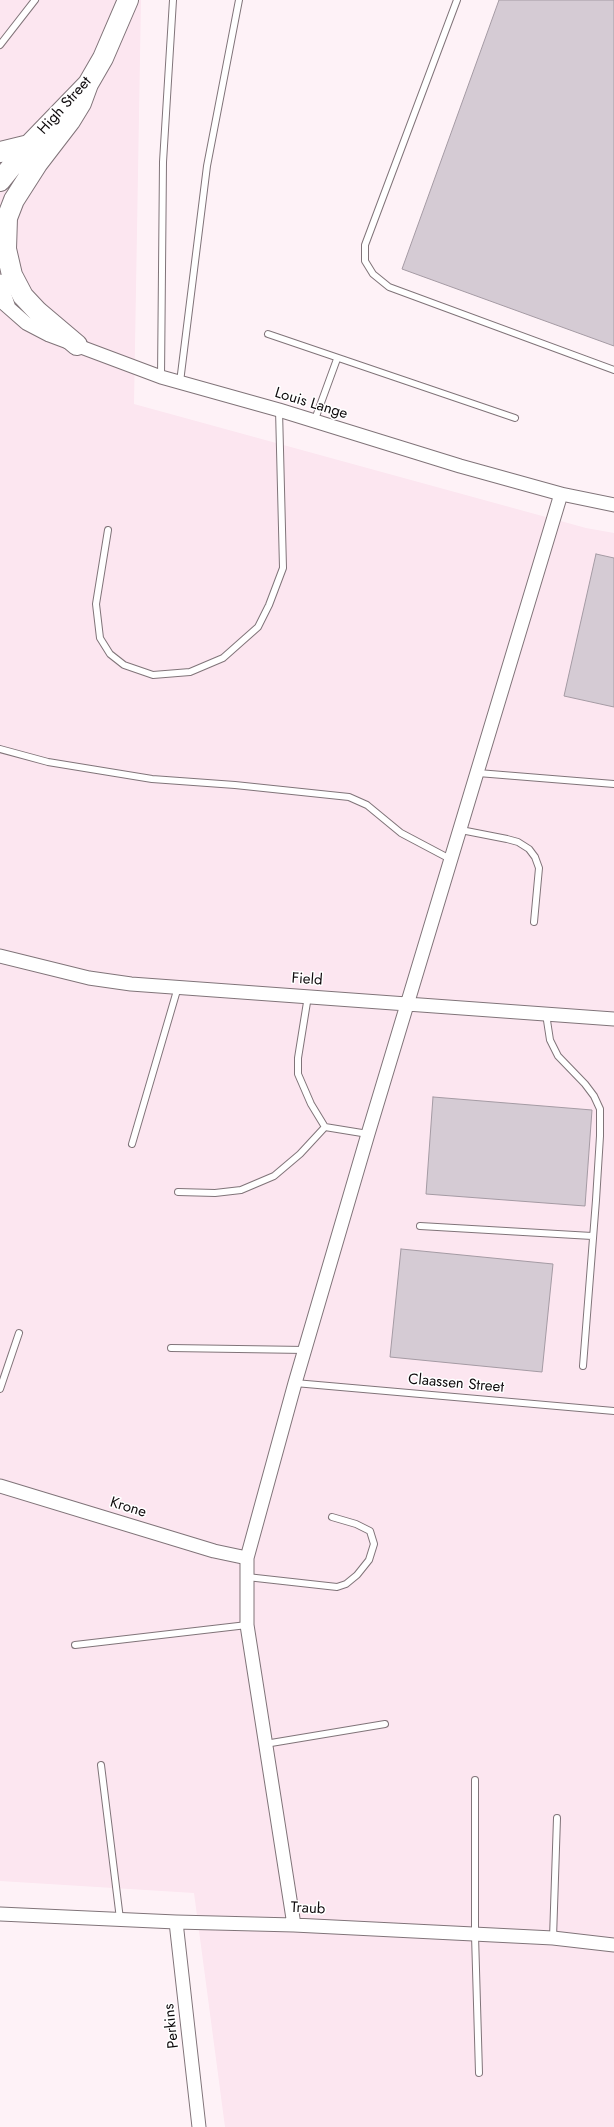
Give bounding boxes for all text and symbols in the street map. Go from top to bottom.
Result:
street label: High Street [34,73,96,139]
street label: Louis Lange [272,384,350,424]
street label: Field [291,970,323,990]
street label: Claassen Street [407,1371,505,1397]
street label: Krone [108,1494,148,1522]
street label: Traub [290,1899,326,1919]
street label: Perkins [161,2003,183,2049]

